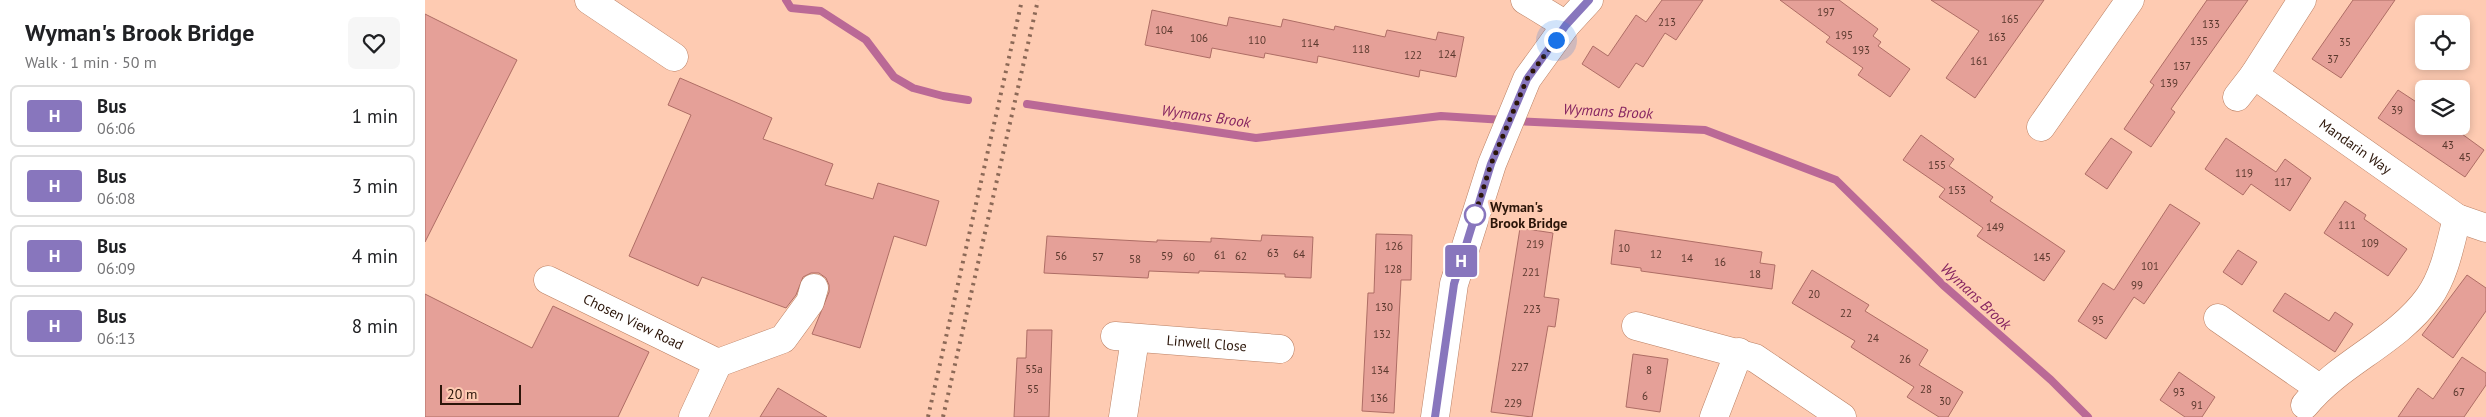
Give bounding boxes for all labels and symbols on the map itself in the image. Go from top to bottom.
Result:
house number: 197 [1817,5,1835,19]
house number: 165 [2001,12,2019,26]
house number: 213 [1658,15,1676,29]
house number: 133 [2202,17,2220,31]
house number: 104 [1155,23,1173,37]
your location [1544,28,1569,53]
house number: 195 [1835,28,1853,42]
house number: 163 [1988,30,2006,44]
house number: 106 [1190,31,1208,45]
house number: 110 [1248,33,1266,47]
house number: 135 [2190,34,2208,48]
house number: 35 [2339,35,2351,49]
house number: 114 [1301,36,1319,50]
house number: 118 [1352,42,1370,56]
house number: 193 [1852,43,1870,57]
house number: 124 [1438,47,1456,61]
house number: 122 [1404,48,1422,62]
house number: 37 [2327,52,2339,66]
house number: 161 [1970,54,1988,68]
house number: 137 [2173,59,2191,73]
house number: 139 [2160,76,2178,90]
water label: Wymans Brook [1563,99,1655,123]
water label: Wymans Brook [1160,100,1253,132]
house number: 39 [2391,103,2403,117]
street label: Mandarin Way [2316,115,2395,178]
house number: 43 [2442,138,2454,152]
house number: 45 [2459,150,2471,164]
house number: 155 [1928,158,1946,172]
house number: 119 [2235,166,2253,180]
house number: 117 [2274,175,2292,189]
house number: 153 [1948,183,1966,197]
place label: Wyman's Brook Bridge [1490,198,1567,232]
marker: Wyman's Brook Bridge [1464,204,1486,226]
house number: 111 [2338,218,2356,232]
house number: 149 [1986,220,2004,234]
house number: 109 [2361,236,2379,250]
house number: 219 [1526,237,1544,251]
house number: 126 [1385,239,1403,253]
house number: 10 [1618,241,1630,255]
line badge: H [1445,245,1477,277]
house number: 63 [1267,246,1279,260]
house number: 64 [1293,247,1305,261]
house number: 12 [1650,247,1662,261]
house number: 61 [1214,248,1226,262]
house number: 56 [1055,249,1067,263]
house number: 59 [1161,249,1173,263]
house number: 62 [1235,249,1247,263]
house number: 57 [1092,250,1104,264]
house number: 60 [1183,250,1195,264]
house number: 145 [2033,250,2051,264]
house number: 14 [1681,251,1693,265]
house number: 58 [1129,252,1141,266]
house number: 16 [1714,255,1726,269]
water label: Wymans Brook [1937,258,2016,334]
house number: 101 [2141,259,2159,273]
house number: 128 [1384,262,1402,276]
house number: 221 [1522,265,1540,279]
house number: 18 [1749,267,1761,281]
house number: 99 [2131,278,2143,292]
house number: 20 [1808,287,1820,301]
street label: Chosen View Road [580,290,686,354]
house number: 130 [1375,300,1393,314]
house number: 223 [1523,302,1541,316]
house number: 22 [1840,306,1852,320]
house number: 95 [2092,313,2104,327]
house number: 132 [1373,327,1391,341]
street label: Linwell Close [1166,331,1248,355]
house number: 24 [1867,331,1879,345]
house number: 26 [1899,352,1911,366]
house number: 227 [1511,360,1529,374]
house number: 55a [1025,362,1043,376]
house number: 134 [1371,363,1389,377]
house number: 8 [1646,363,1652,377]
scale bar [440,382,521,405]
house number: 55 [1027,382,1039,396]
house number: 28 [1920,382,1932,396]
house number: 93 [2173,385,2185,399]
house number: 67 [2453,385,2465,399]
house number: 6 [1642,389,1648,403]
house number: 136 [1370,391,1388,405]
house number: 30 [1939,394,1951,408]
house number: 229 [1504,396,1522,410]
house number: 91 [2191,398,2203,412]

